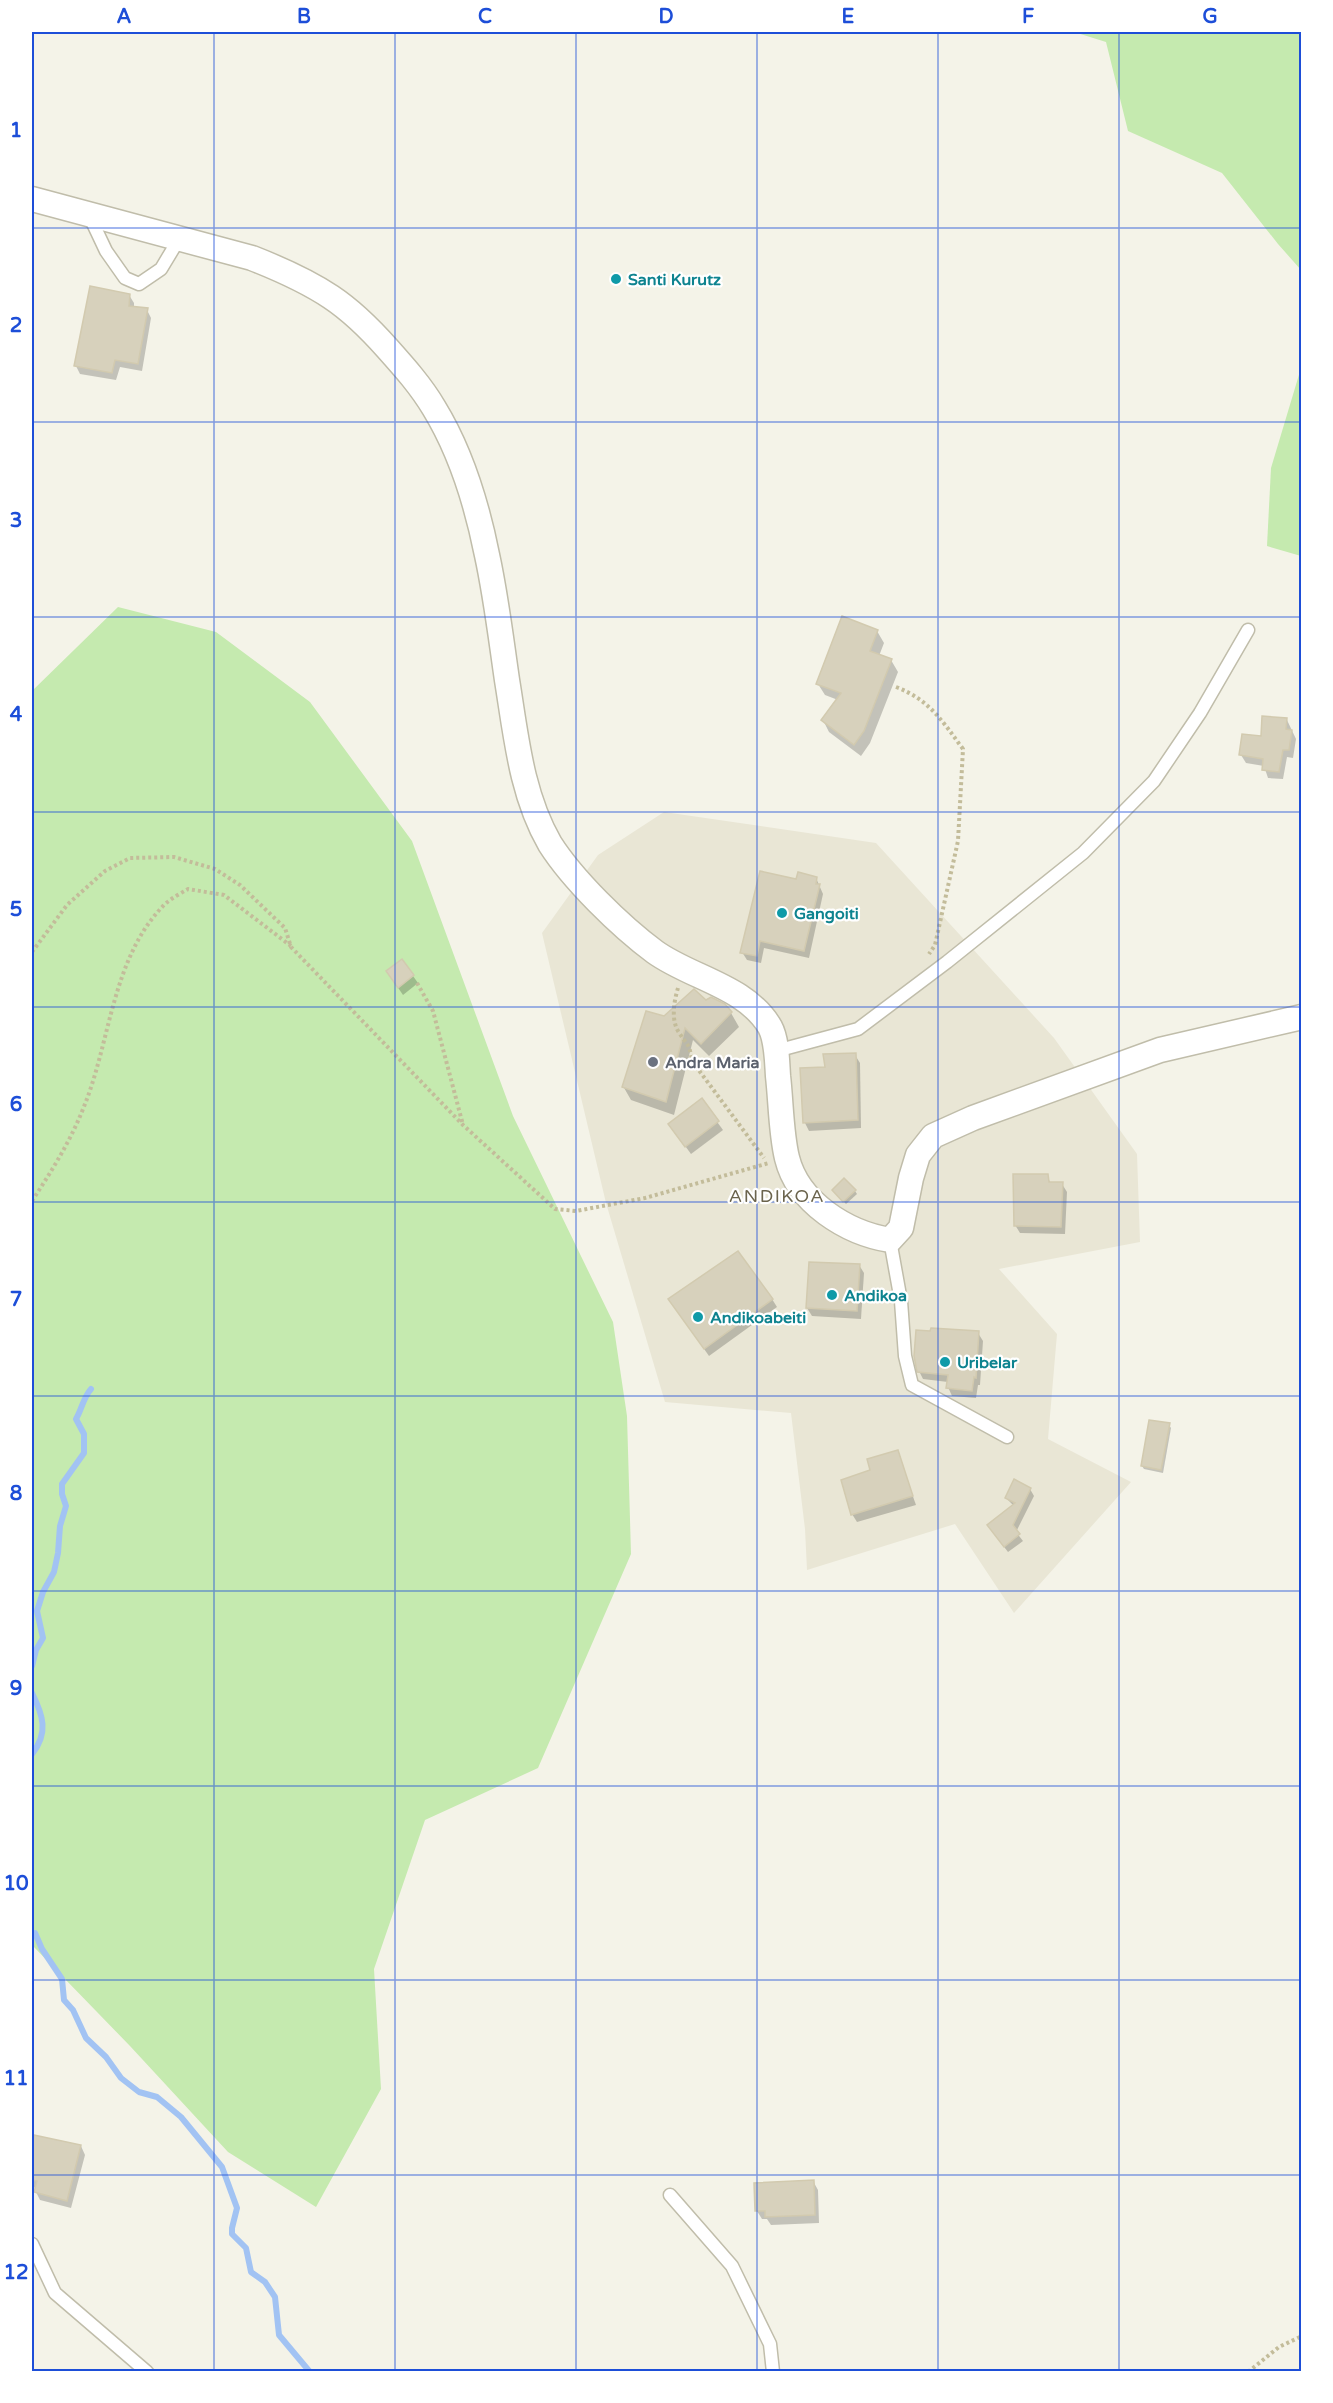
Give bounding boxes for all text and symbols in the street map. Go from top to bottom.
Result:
text: A [117,5,132,29]
text: B [297,5,311,29]
text: C [478,5,492,29]
text: D [658,5,674,29]
text: E [842,5,855,29]
text: F [1022,5,1034,29]
text: G [1202,5,1218,29]
text: 1 [10,119,22,143]
place label: Santi Kurutz [628,270,721,290]
marker: Santi Kurutz [609,272,623,286]
text: 2 [10,314,22,338]
text: 3 [10,509,22,533]
text: 4 [10,703,23,727]
text: 5 [10,898,22,922]
place label: Gangoiti [794,904,859,924]
marker: Gangoiti [775,906,789,920]
place label: Andra Maria [665,1053,760,1073]
marker: Andra Maria [646,1055,660,1069]
text: 6 [10,1093,22,1117]
district label: ANDIKOA [729,1185,825,1207]
place label: Andikoa [844,1286,907,1306]
text: 7 [10,1288,22,1312]
marker: Andikoa [825,1288,839,1302]
place label: Andikoabeiti [710,1308,806,1328]
marker: Andikoabeiti [691,1310,705,1324]
place label: Uribelar [957,1353,1018,1373]
marker: Uribelar [938,1355,952,1369]
text: 8 [10,1482,22,1506]
text: 9 [10,1677,22,1701]
text: 10 [3,1872,29,1896]
text: 11 [3,2067,29,2091]
text: 12 [3,2261,29,2285]

